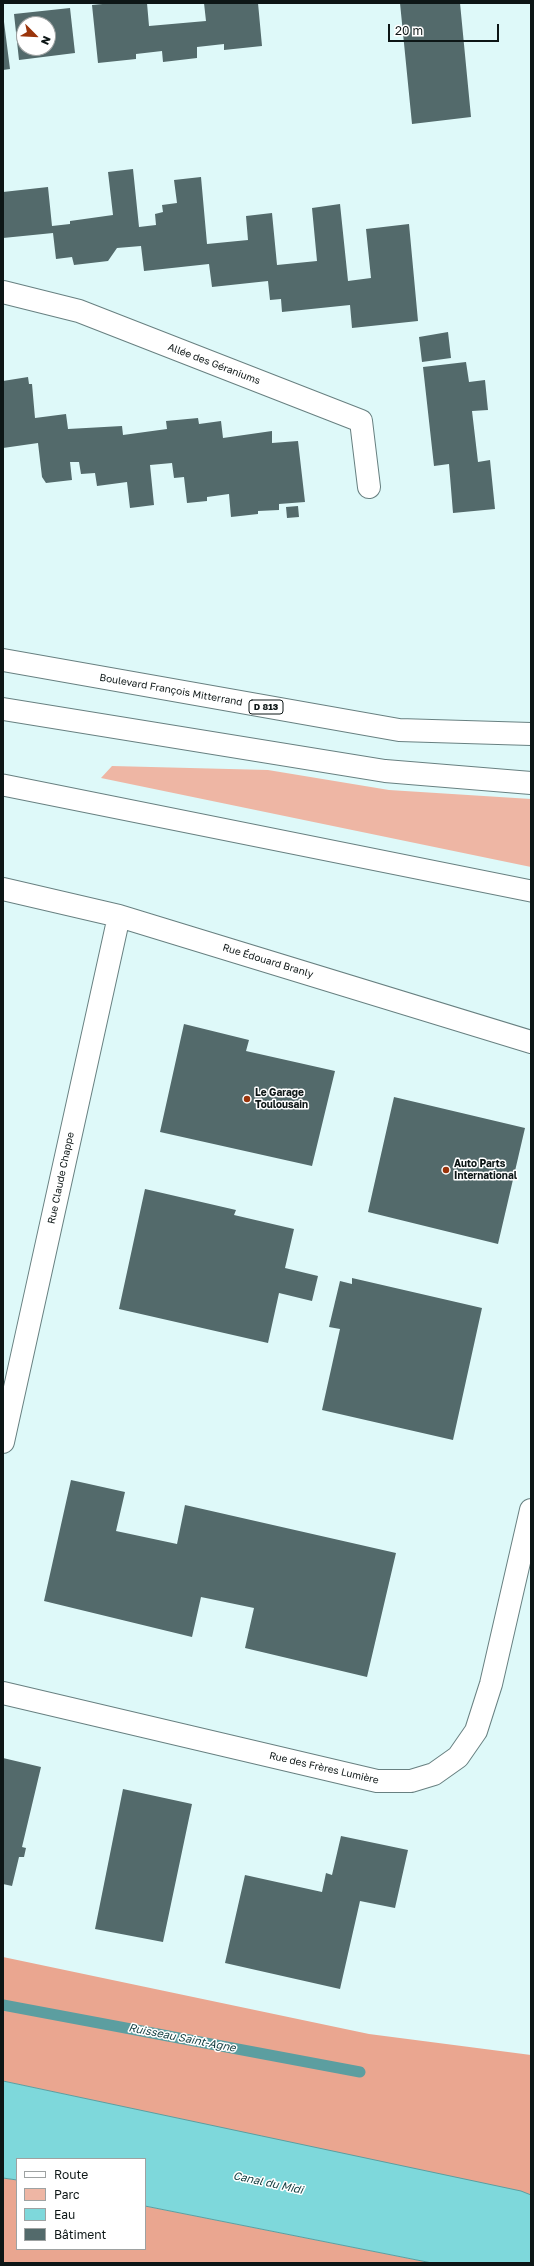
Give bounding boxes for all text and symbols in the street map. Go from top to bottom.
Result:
north arrow [16,16,56,56]
scale bar [390,16,501,42]
text: 20 m [395,23,423,38]
text: N [39,34,54,47]
street label: Allée des Géraniums [166,341,262,387]
street label: Boulevard François Mitterrand [99,672,243,708]
road number: D 813 [249,700,283,714]
street label: Rue Édouard Branly [221,941,315,981]
place label: Le Garage Toulousain [255,1087,308,1110]
marker: Le Garage Toulousain [242,1094,252,1104]
street label: Rue Claude Chappe [45,1131,77,1225]
place label: Auto Parts International [454,1158,517,1182]
marker: Auto Parts International [441,1165,451,1175]
street label: Rue des Frères Lumière [268,1750,380,1786]
water label: Ruisseau Saint-Agne [127,2021,237,2055]
legend [16,2158,146,2250]
text: Route [54,2167,88,2182]
water label: Canal du Midi [232,2169,304,2197]
text: Parc [54,2187,80,2202]
text: Eau [54,2207,75,2222]
text: Bâtiment [54,2227,106,2242]

